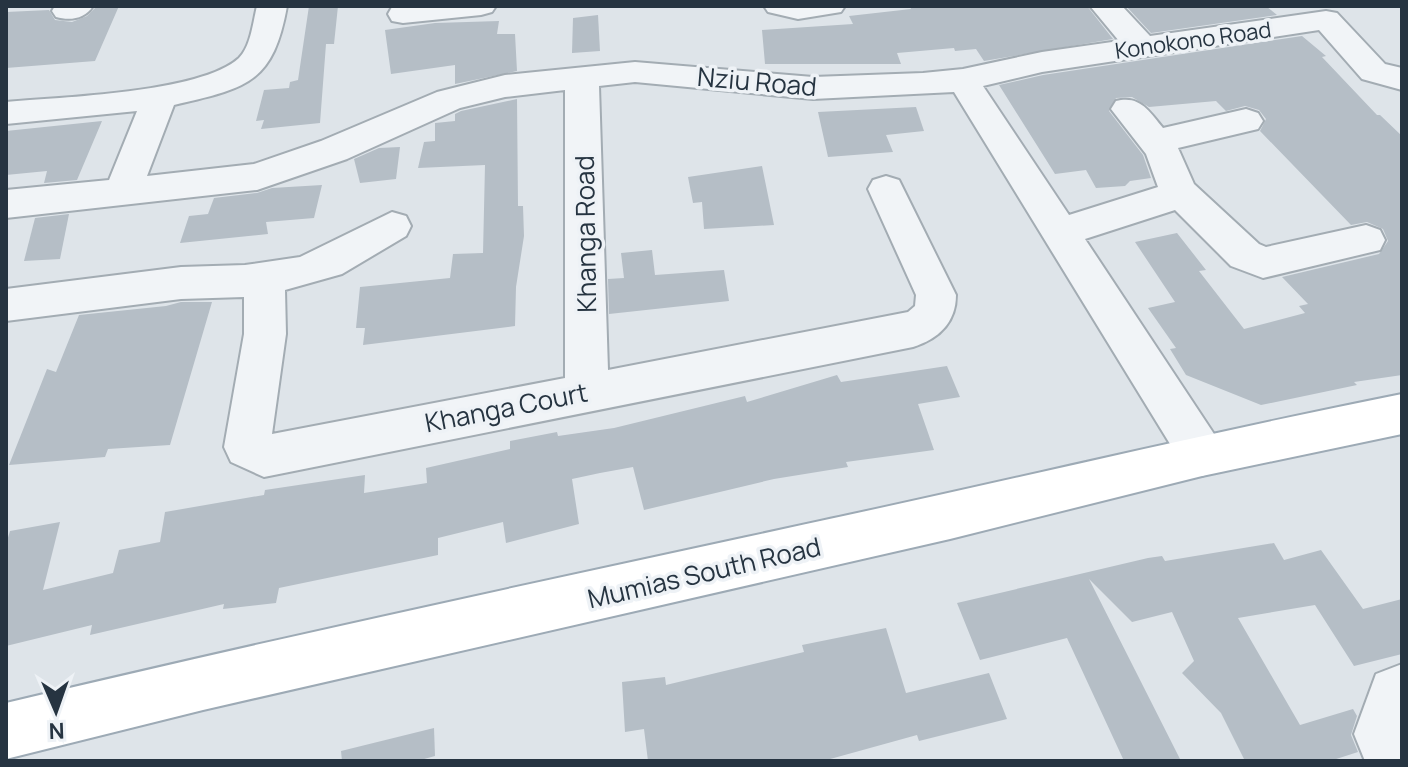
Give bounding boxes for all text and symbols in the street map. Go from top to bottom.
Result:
street label: Konokono Road [1113,14,1273,66]
street label: Nziu Road [696,58,818,104]
street label: Khanga Road [566,155,604,313]
street label: Khanga Court [422,374,590,440]
street label: Mumias South Road [584,528,824,616]
north arrow [16,671,96,751]
text: N [48,716,65,746]

